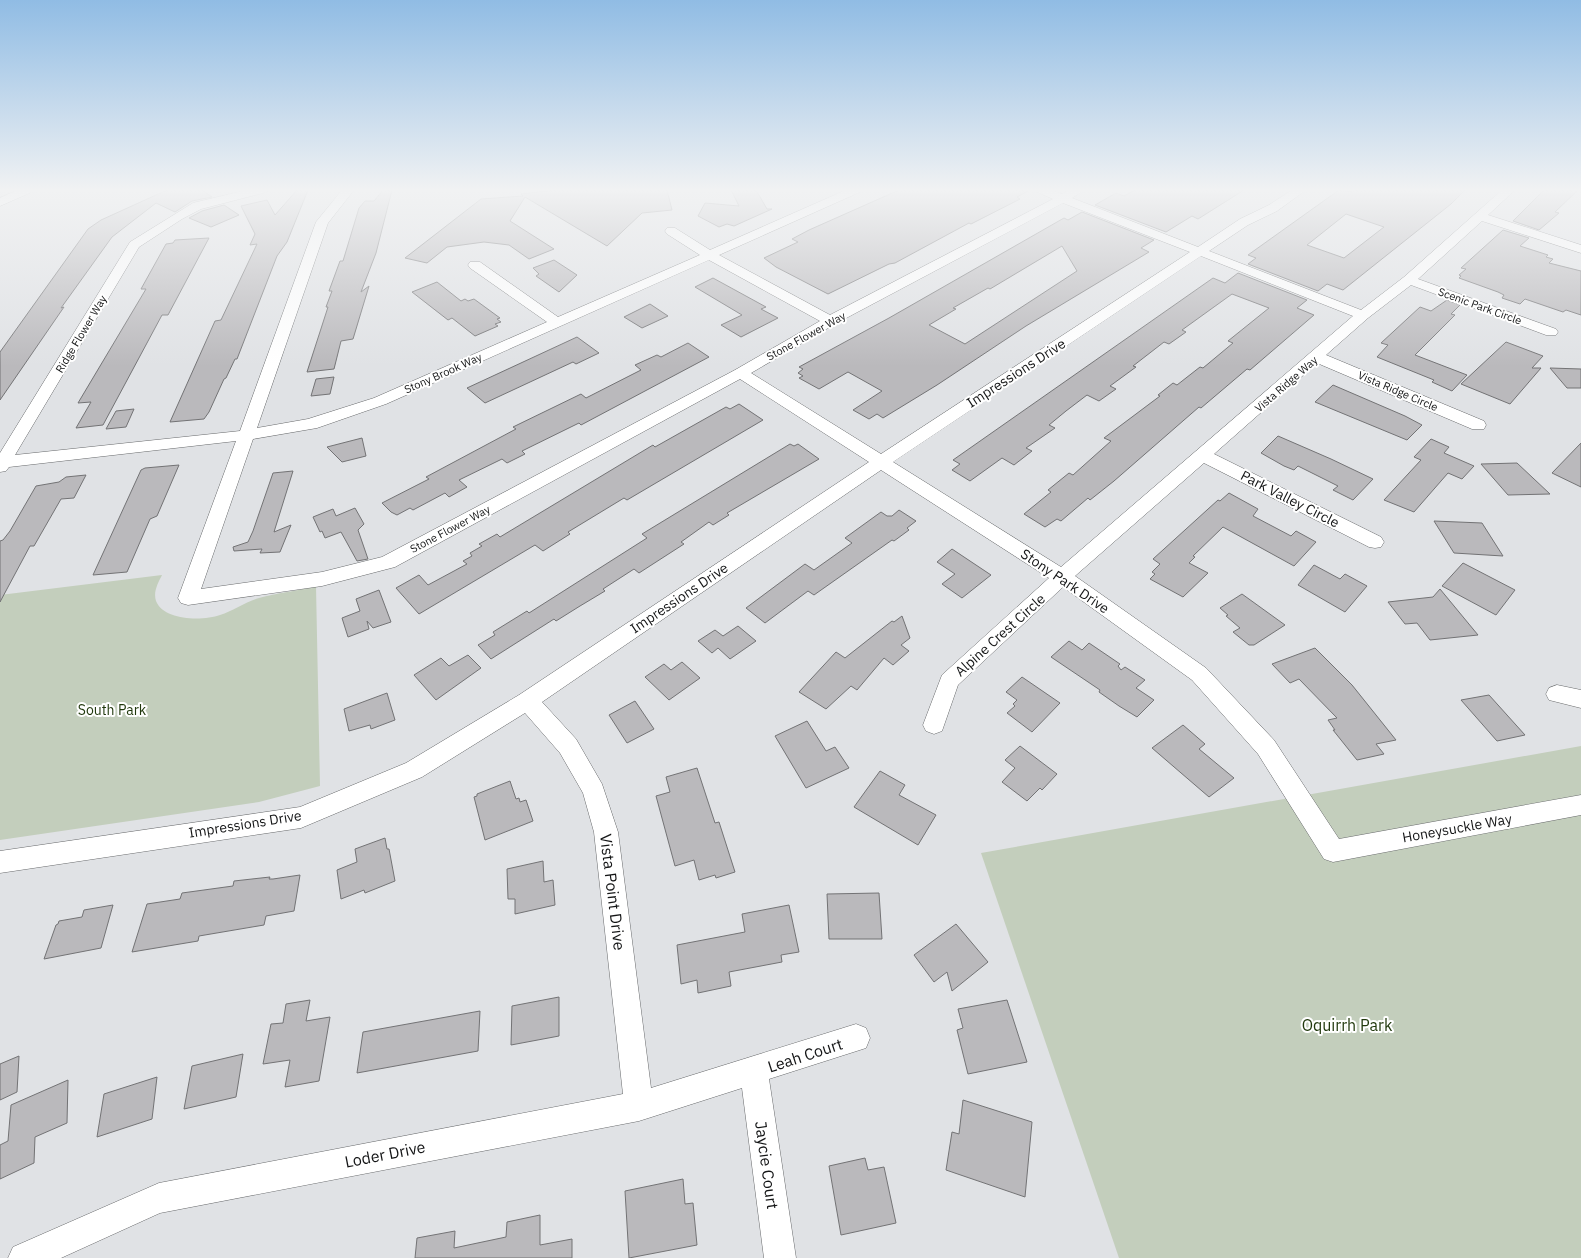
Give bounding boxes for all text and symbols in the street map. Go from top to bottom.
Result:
street label: Scenic Park Circle [1436,284,1524,328]
street label: Ridge Flower Way [52,292,110,375]
street label: Stone Flower Way [764,308,849,364]
street label: Impressions Drive [963,334,1069,412]
street label: Stony Brook Way [402,349,484,396]
street label: Vista Ridge Way [1252,353,1321,415]
street label: Vista Ridge Circle [1356,368,1440,414]
street label: Park Valley Circle [1238,466,1343,532]
street label: Stone Flower Way [408,502,493,556]
street label: Stony Park Drive [1017,545,1113,617]
street label: Impressions Drive [627,558,732,637]
street label: Alpine Crest Circle [951,589,1049,680]
park label: South Park [78,701,147,719]
street label: Impressions Drive [187,806,303,842]
street label: Honeysuckle Way [1401,810,1513,846]
street label: Vista Point Drive [596,833,630,952]
park label: Oquirrh Park [1302,1015,1393,1035]
street label: Leah Court [765,1034,845,1076]
street label: Jaycie Court [751,1120,783,1210]
street label: Loder Drive [343,1136,427,1172]

